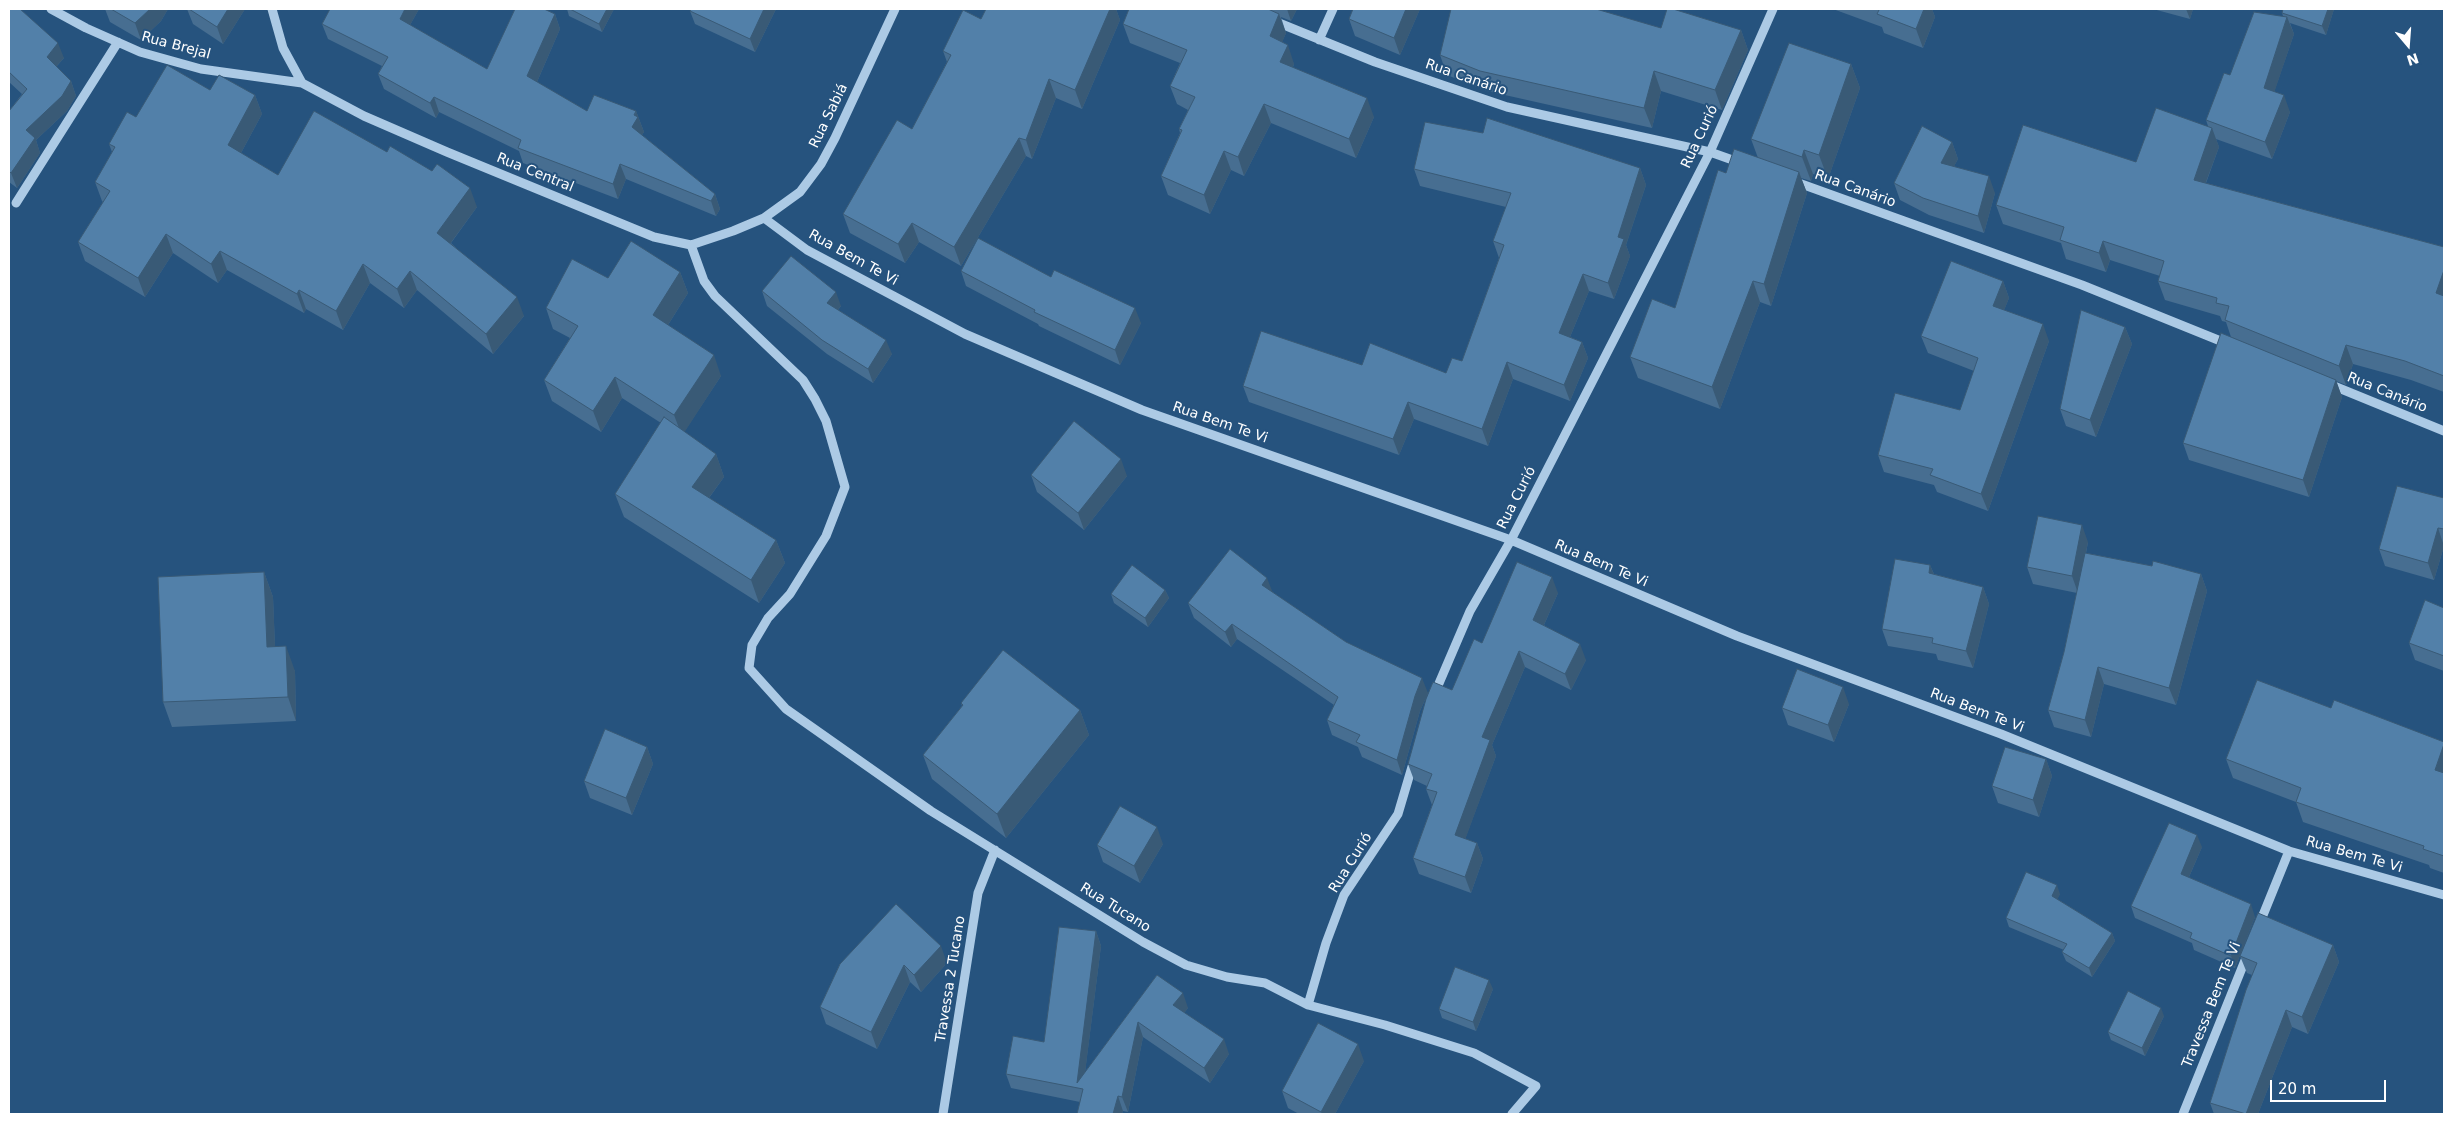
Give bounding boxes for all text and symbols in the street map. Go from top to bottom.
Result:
north arrow [2383,20,2433,70]
street label: Rua Brejal [140,29,212,63]
text: N [2405,50,2421,69]
street label: Rua Canário [1423,56,1509,100]
street label: Rua Sabiá [806,81,852,151]
street label: Rua Curió [1678,103,1722,171]
street label: Rua Central [494,150,576,196]
street label: Rua Canário [1812,167,1898,211]
street label: Rua Bem Te Vi [805,226,901,290]
street label: Rua Canário [2344,369,2430,417]
street label: Rua Bem Te Vi [1170,399,1270,447]
street label: Rua Curió [1494,464,1540,532]
street label: Rua Bem Te Vi [1552,537,1650,591]
street label: Rua Bem Te Vi [1927,685,2027,737]
street label: Rua Curió [1326,830,1376,896]
street label: Rua Bem Te Vi [2304,833,2404,877]
street label: Rua Tucano [1077,880,1153,936]
street label: Travessa 2 Tucano [933,915,969,1043]
street label: Travessa Bem Te Vi [2179,940,2245,1070]
scale bar [2273,1070,2389,1102]
text: 20 m [2278,1080,2316,1098]

